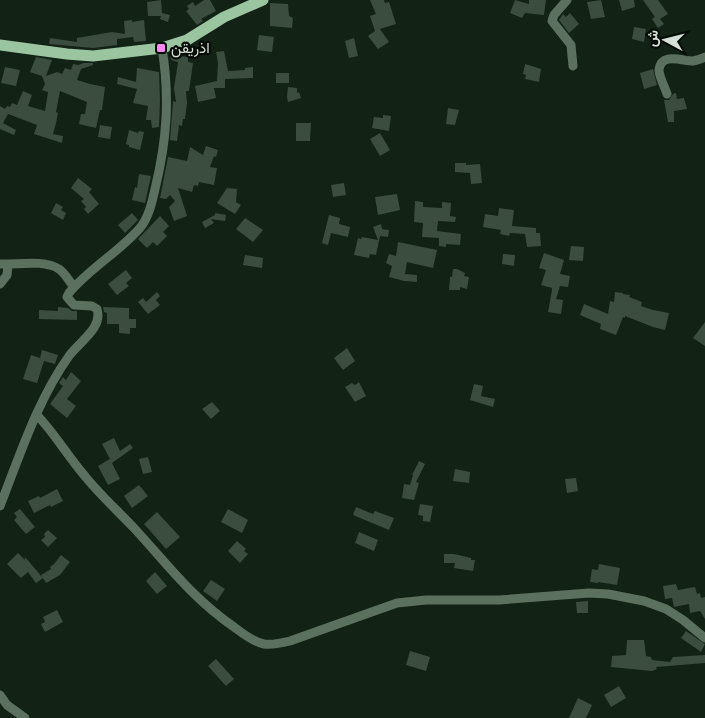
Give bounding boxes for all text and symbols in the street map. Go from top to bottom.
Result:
north arrow [640,15,690,65]
text: ش [643,29,662,48]
place label: اذريقن [171,39,210,58]
marker: اذريقن [155,42,167,54]

